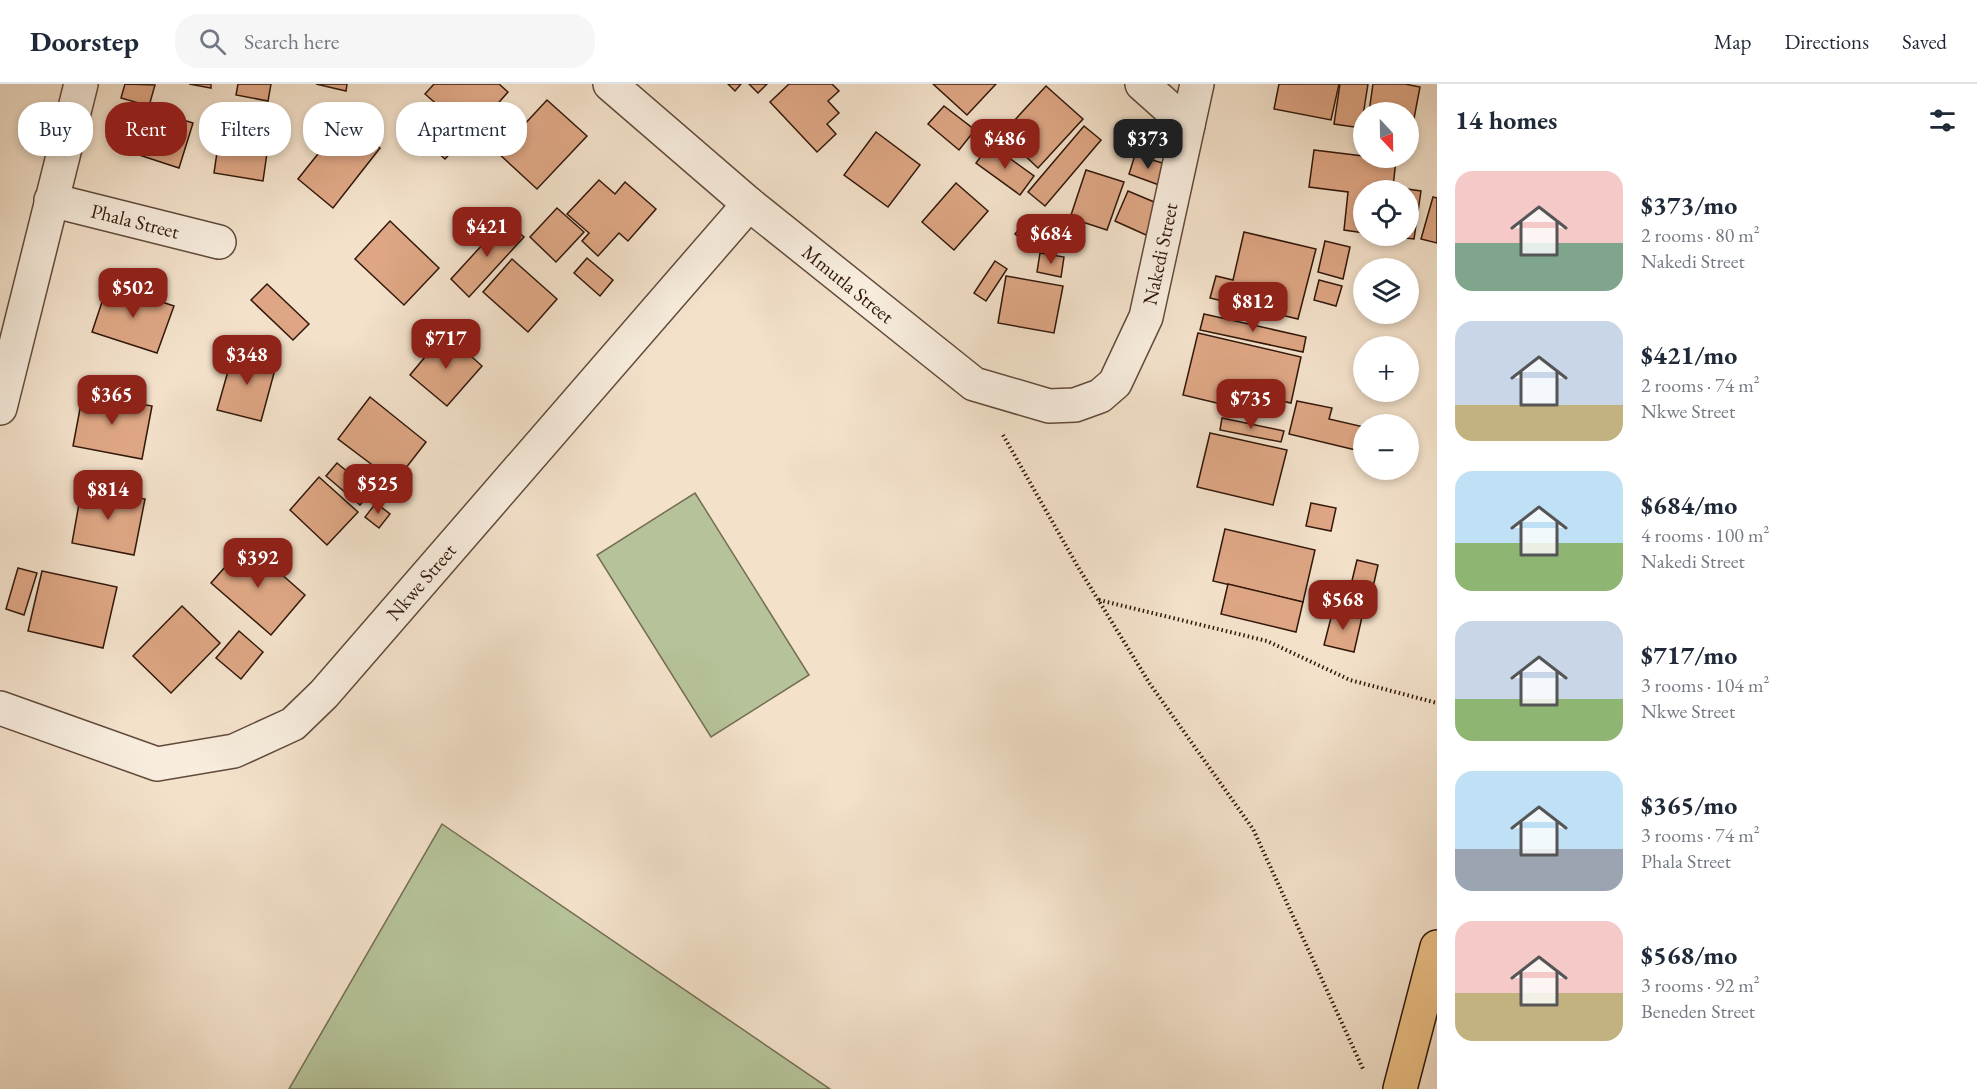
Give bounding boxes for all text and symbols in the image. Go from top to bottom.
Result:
search box [175,14,595,68]
text: Doorstep [30,23,139,59]
icon: search [196,25,229,58]
text: Search here [244,27,339,56]
text: Map [1714,28,1751,55]
text: Directions [1784,28,1869,55]
text: Saved [1902,28,1947,55]
chip: Buy [18,102,93,156]
chip: Rent [105,102,187,156]
chip: Filters [199,102,291,156]
chip: New [303,102,384,156]
chip: Apartment [396,102,527,156]
north arrow [1353,102,1419,168]
map controls [1353,102,1419,480]
text: 14 homes [1455,103,1557,137]
icon: filters [1926,104,1959,137]
pin: $486 [969,119,1041,170]
pin: $373 [1112,119,1184,170]
text: $486 [985,125,1025,151]
text: $373 [1128,125,1168,151]
button: locate [1353,180,1419,246]
text: $373/mo [1641,188,1737,222]
icon: home [1503,195,1575,267]
street label: Phala Street [88,197,183,245]
street label: Nakedi Street [1136,200,1184,307]
pin: $421 [451,207,523,258]
text: $421 [467,213,507,239]
pin: $684 [1015,214,1087,265]
text: $684 [1031,220,1071,246]
text: 2 rooms · 80 m² [1641,222,1760,248]
street label: Mmutla Street [797,239,900,330]
text: Nakedi Street [1641,248,1745,274]
button: layers [1353,258,1419,324]
pin: $502 [97,268,169,319]
text: $502 [113,274,153,300]
pin: $812 [1217,282,1289,333]
text: $812 [1233,288,1273,314]
pin: $717 [410,319,482,370]
text: $717 [426,325,466,351]
pin: $348 [211,335,283,386]
button: + [1353,336,1419,402]
text: $421/mo [1641,338,1737,372]
text: $348 [227,341,267,367]
icon: home [1503,345,1575,417]
text: 2 rooms · 74 m² [1641,372,1760,398]
pin: $365 [76,375,148,426]
pin: $735 [1215,379,1287,430]
text: $365 [92,381,132,407]
text: $735 [1231,385,1271,411]
text: Nkwe Street [1641,398,1735,424]
button: − [1353,414,1419,480]
pin: $525 [342,464,414,515]
pin: $814 [72,470,144,521]
text: $525 [358,470,398,496]
text: $814 [88,476,128,502]
text: $684/mo [1641,488,1737,522]
icon: home [1503,495,1575,567]
text: 4 rooms · 100 m² [1641,522,1769,548]
street label: Nkwe Street [380,537,462,626]
pin: $392 [222,538,294,589]
text: $392 [238,544,278,570]
text: Nakedi Street [1641,548,1745,574]
pin: $568 [1307,580,1379,631]
text: $568 [1323,586,1363,612]
text: $717/mo [1641,638,1737,672]
icon: home [1503,645,1575,717]
text: 3 rooms · 104 m² [1641,672,1769,698]
text: Nkwe Street [1641,698,1735,724]
text: $365/mo [1641,788,1737,822]
icon: home [1503,795,1575,867]
text: 3 rooms · 74 m² [1641,822,1760,848]
text: Phala Street [1641,848,1731,874]
text: $568/mo [1641,938,1737,972]
icon: home [1503,945,1575,1017]
text: 3 rooms · 92 m² [1641,972,1760,998]
text: Beneden Street [1641,998,1755,1024]

